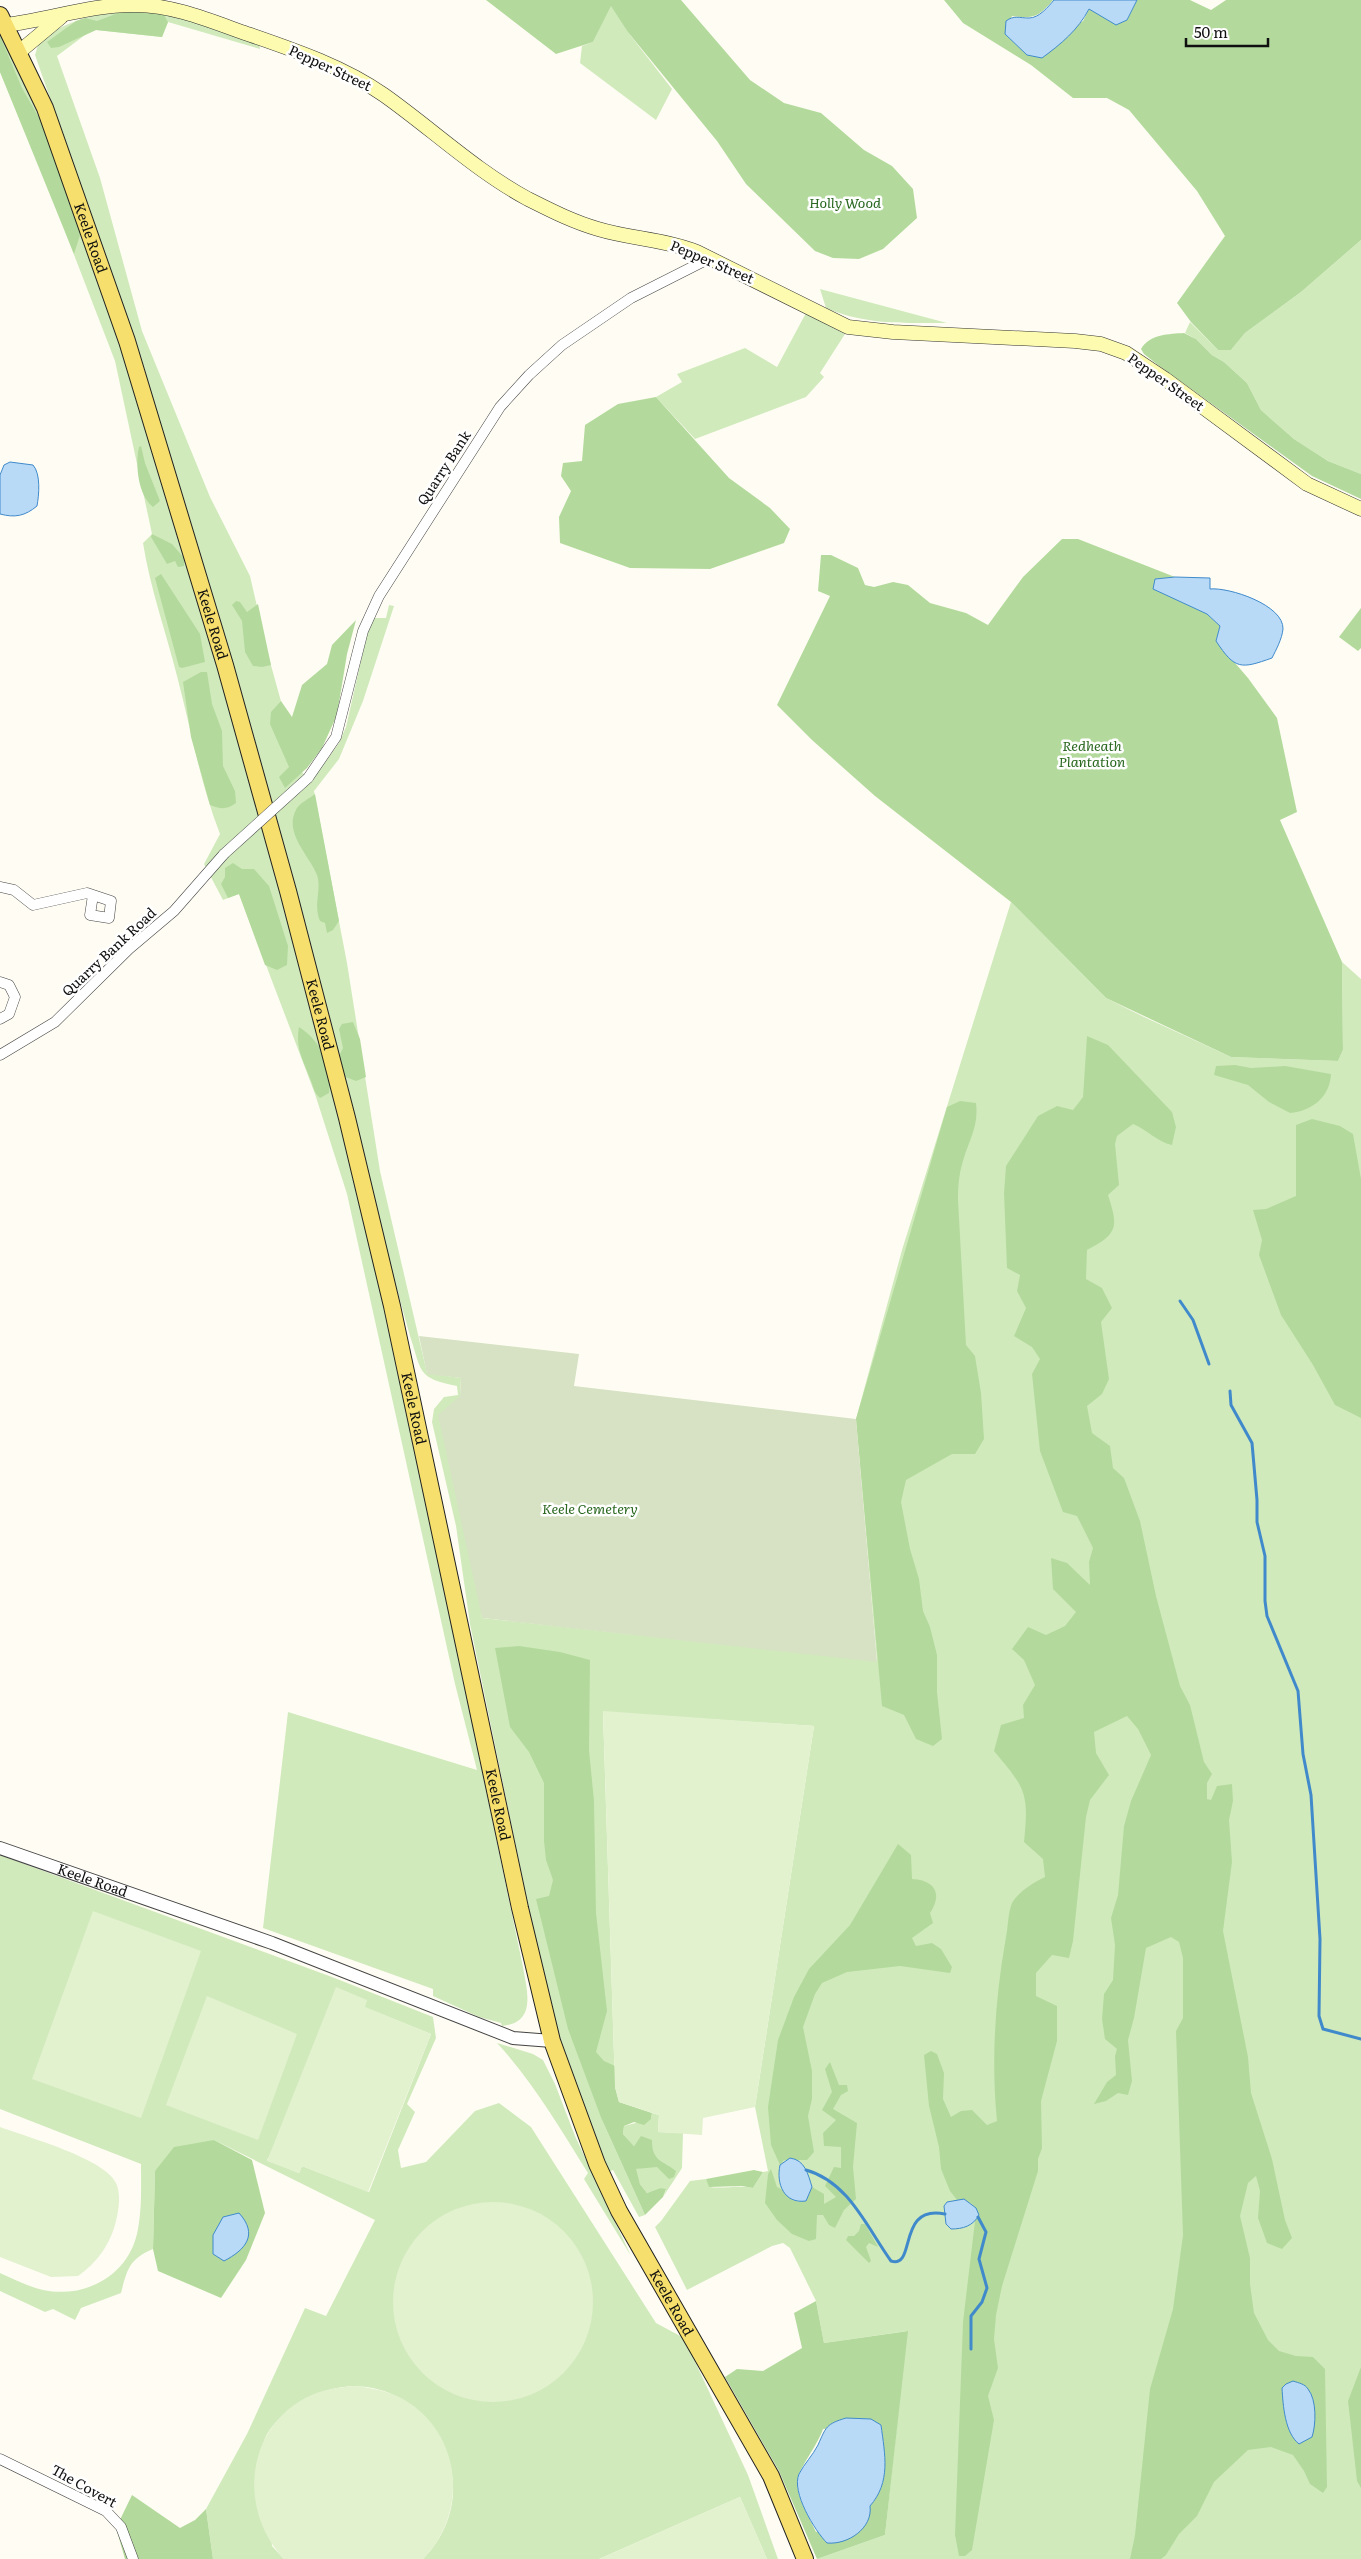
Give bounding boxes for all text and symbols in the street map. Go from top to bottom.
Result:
scale bar [1186,15,1268,47]
text: 50 m [1194,20,1228,43]
street label: Pepper Street [286,39,375,95]
park label: Holly Wood [809,192,881,212]
street label: Keele Road [70,200,113,276]
street label: Pepper Street [667,234,758,288]
street label: Pepper Street [1124,347,1209,415]
street label: Quarry Bank [411,426,475,509]
street label: Keele Road [193,586,234,662]
park label: Redheath Plantation [1059,735,1126,771]
street label: Quarry Bank Road [57,902,160,1000]
street label: Keele Road [302,976,340,1053]
street label: Keele Road [397,1370,432,1447]
park label: Keele Cemetery [542,1498,638,1518]
street label: Keele Road [482,1766,516,1843]
street label: Keele Road [55,1858,131,1901]
street label: Keele Road [645,2265,700,2339]
street label: The Covert [48,2459,121,2512]

